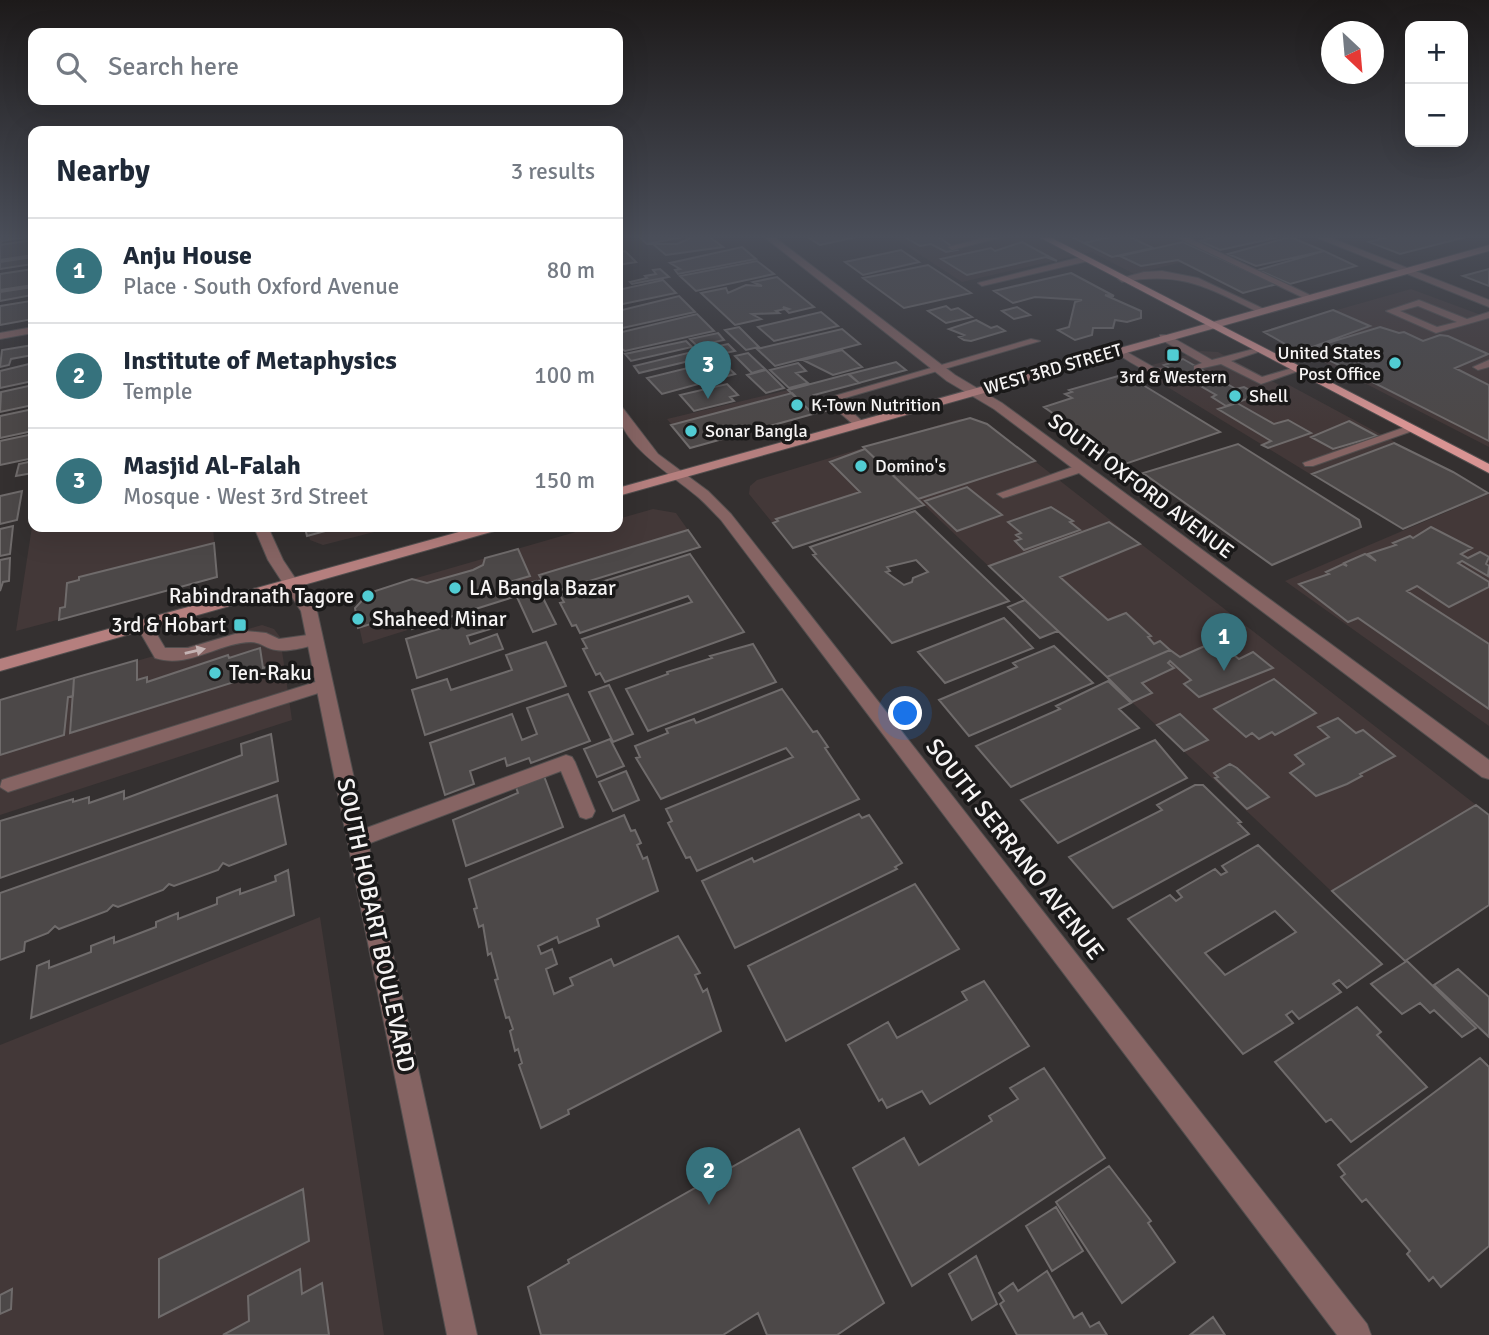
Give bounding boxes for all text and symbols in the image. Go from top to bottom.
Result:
north arrow [1321,21,1384,84]
map controls [1405,21,1468,147]
button: + [1405,21,1468,84]
search box [28,28,623,105]
icon: search [52,48,90,86]
text: Search here [108,51,239,83]
button: − [1405,84,1468,147]
text: Nearby [56,153,150,190]
text: 3 results [511,157,595,186]
text: Anju House [123,240,252,272]
text: 1 [73,256,85,285]
text: 80 m [547,256,595,285]
text: Place · South Oxford Avenue [123,272,399,301]
street label: WEST 3RD STREET [982,339,1125,399]
pin: 3 [685,341,731,399]
place label: United States Post Office [1277,342,1381,385]
text: Institute of Metaphysics [123,345,397,377]
marker: 3rd & Western [1165,347,1181,363]
marker: United States Post Office [1387,355,1403,371]
text: 2 [73,361,85,390]
text: 100 m [534,361,595,390]
place label: 3rd & Western [1119,366,1227,388]
text: Temple [123,377,192,406]
place label: Shell [1249,385,1288,407]
marker: Shell [1227,388,1243,404]
place label: K-Town Nutrition [811,394,941,416]
marker: K-Town Nutrition [789,397,805,413]
street label: SOUTH OXFORD AVENUE [1043,408,1239,564]
place label: Sonar Bangla [705,420,808,442]
marker: Sonar Bangla [683,423,699,439]
text: Masjid Al-Falah [123,450,301,482]
place label: Domino's [875,455,946,477]
marker: Domino's [853,458,869,474]
text: 3 [73,466,85,495]
text: 150 m [534,466,595,495]
text: Mosque · West 3rd Street [123,482,368,511]
place label: LA Bangla Bazar [469,575,616,601]
marker: LA Bangla Bazar [447,580,463,596]
place label: Rabindranath Tagore [169,583,354,609]
marker: Rabindranath Tagore [360,588,376,604]
place label: Shaheed Minar [372,606,507,632]
marker: Shaheed Minar [350,611,366,627]
place label: 3rd & Hobart [111,612,226,638]
pin: 1 [1201,613,1247,671]
marker: 3rd & Hobart [232,617,248,633]
one-way arrow [184,645,206,656]
place label: Ten-Raku [229,660,312,686]
marker: Ten-Raku [207,665,223,681]
your location [888,696,922,730]
street label: SOUTH SERRANO AVENUE [919,732,1111,966]
street label: SOUTH HOBART BOULEVARD [330,775,422,1075]
pin: 2 [686,1147,732,1205]

